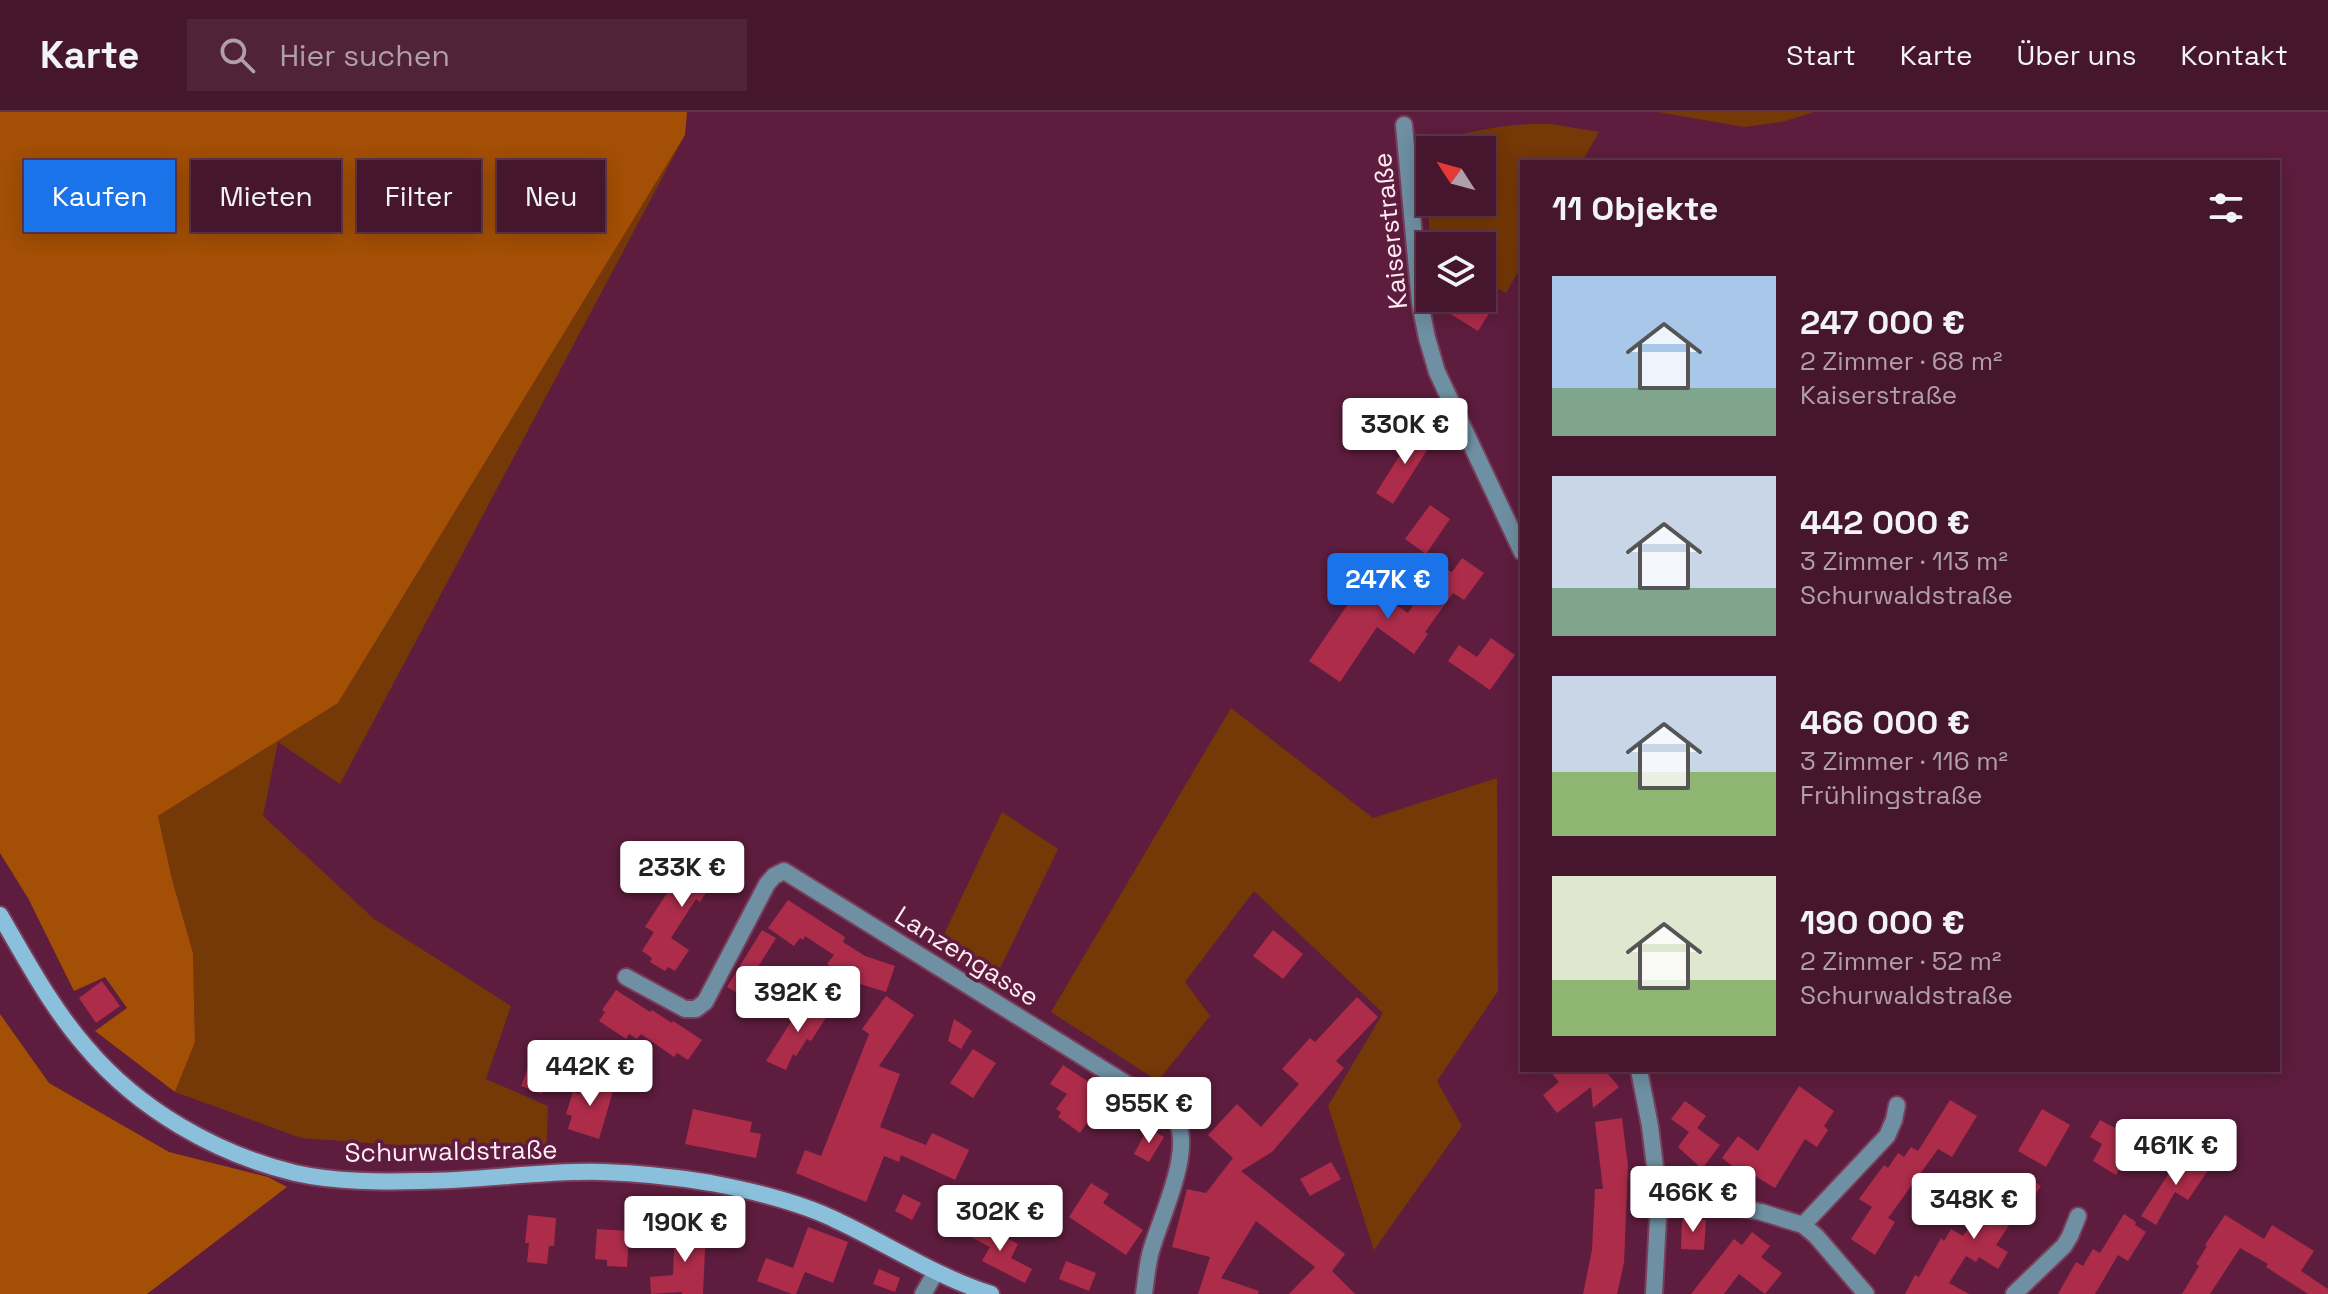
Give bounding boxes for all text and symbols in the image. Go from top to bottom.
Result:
search box [187,19,747,91]
text: Karte [40,31,139,79]
icon: search [215,33,259,77]
text: Hier suchen [279,36,450,75]
text: Start [1786,37,1856,73]
text: Karte [1900,37,1972,73]
text: Über uns [2016,37,2137,73]
text: Kontakt [2181,37,2288,73]
north arrow [1416,136,1496,216]
map controls [1416,136,1496,312]
street label: Kaiserstraße [1365,151,1415,311]
chip: Kaufen [24,160,175,232]
chip: Mieten [191,160,341,232]
chip: Filter [357,160,481,232]
chip: Neu [497,160,605,232]
icon: filters [2204,186,2248,230]
text: 11 Objekte [1552,187,1718,230]
button: layers [1416,232,1496,312]
text: 247 000 € [1800,301,1965,344]
icon: home [1616,308,1712,404]
text: 2 Zimmer · 68 m² [1800,344,2003,378]
text: Kaiserstraße [1800,378,1957,412]
pin: 330K € [1340,398,1470,466]
text: 330K € [1361,407,1449,441]
text: 442 000 € [1800,501,1970,544]
icon: home [1616,508,1712,604]
text: 3 Zimmer · 113 m² [1800,544,2008,578]
pin: 247K € [1323,553,1453,621]
text: 247K € [1345,562,1431,596]
text: Schurwaldstraße [1800,578,2013,612]
text: 466 000 € [1800,701,1970,744]
icon: home [1616,708,1712,804]
text: 3 Zimmer · 116 m² [1800,744,2008,778]
text: Frühlingstraße [1800,778,1982,812]
pin: 233K € [617,841,747,909]
text: 233K € [638,850,726,884]
street label: Lanzengasse [889,898,1045,1014]
text: 190 000 € [1800,901,1965,944]
icon: home [1616,908,1712,1004]
text: 2 Zimmer · 52 m² [1800,944,2001,978]
pin: 392K € [733,966,863,1034]
text: 392K € [754,975,842,1009]
text: Schurwaldstraße [1800,978,2013,1012]
pin: 442K € [525,1040,655,1108]
text: 442K € [545,1049,635,1083]
pin: 955K € [1084,1077,1214,1145]
text: 955K € [1105,1086,1193,1120]
pin: 461K € [2111,1119,2241,1187]
text: 461K € [2134,1128,2218,1162]
street label: Schurwaldstraße [344,1132,558,1170]
pin: 466K € [1628,1166,1758,1234]
pin: 348K € [1909,1173,2039,1241]
text: 466K € [1648,1175,1738,1209]
text: 348K € [1930,1182,2018,1216]
pin: 302K € [935,1185,1065,1253]
text: 302K € [956,1194,1044,1228]
pin: 190K € [620,1196,750,1264]
text: 190K € [642,1205,728,1239]

